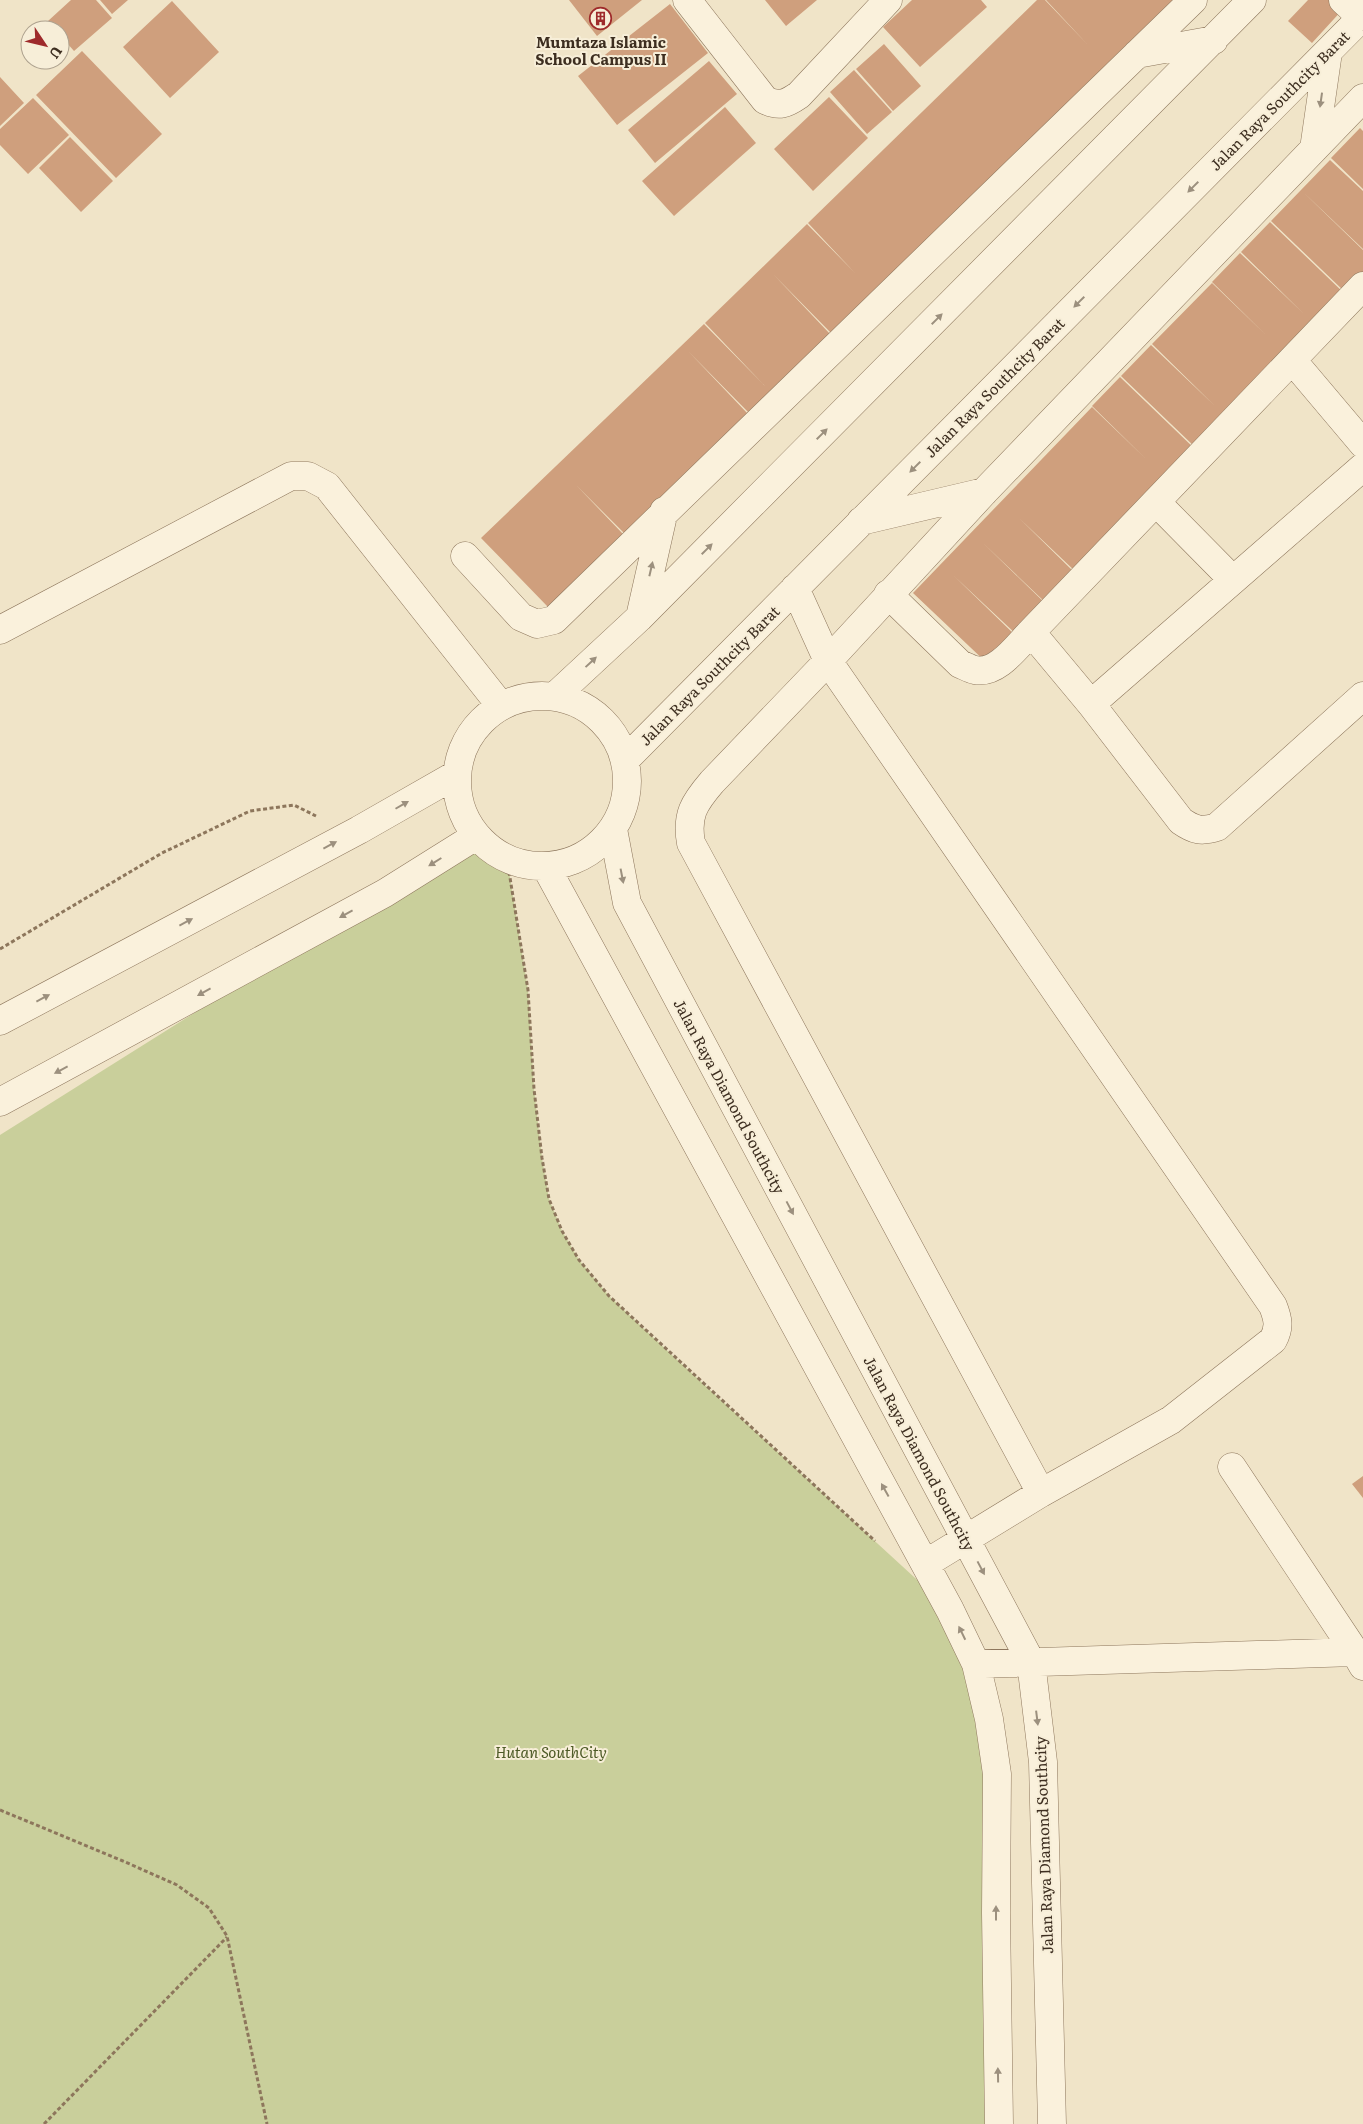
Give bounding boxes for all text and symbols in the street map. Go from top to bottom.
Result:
building icon: Mumtaza Islamic School Campus II [589,6,613,30]
north arrow [20,20,70,70]
street label: Jalan Raya Southcity Barat [1204,25,1354,175]
place label: Mumtaza Islamic School Campus II [535,30,667,70]
text: U [45,43,68,63]
one-way arrow [1317,92,1325,108]
one-way arrow [1187,181,1199,193]
one-way arrow [1073,296,1085,308]
street label: Jalan Raya Southcity Barat [919,312,1069,462]
one-way arrow [931,313,943,325]
one-way arrow [816,428,828,440]
one-way arrow [909,461,921,473]
one-way arrow [701,543,713,555]
one-way arrow [647,562,655,577]
street label: Jalan Raya Southcity Barat [634,600,784,750]
one-way arrow [585,656,597,668]
one-way arrow [395,801,408,810]
one-way arrow [322,841,337,849]
one-way arrow [428,857,441,867]
one-way arrow [619,869,627,885]
one-way arrow [339,910,354,918]
one-way arrow [179,918,194,926]
one-way arrow [196,988,211,996]
one-way arrow [36,994,50,1002]
street label: Jalan Raya Diamond Southcity [669,994,791,1198]
one-way arrow [54,1066,68,1074]
one-way arrow [786,1201,794,1215]
street label: Jalan Raya Diamond Southcity [859,1351,981,1555]
one-way arrow [881,1483,889,1497]
one-way arrow [977,1561,985,1575]
one-way arrow [957,1626,965,1640]
one-way arrow [1033,1710,1041,1726]
street label: Jalan Raya Diamond Southcity [1028,1735,1058,1954]
park label: Hutan SouthCity [495,1740,607,1763]
one-way arrow [992,1905,1000,1921]
one-way arrow [994,2067,1002,2083]

